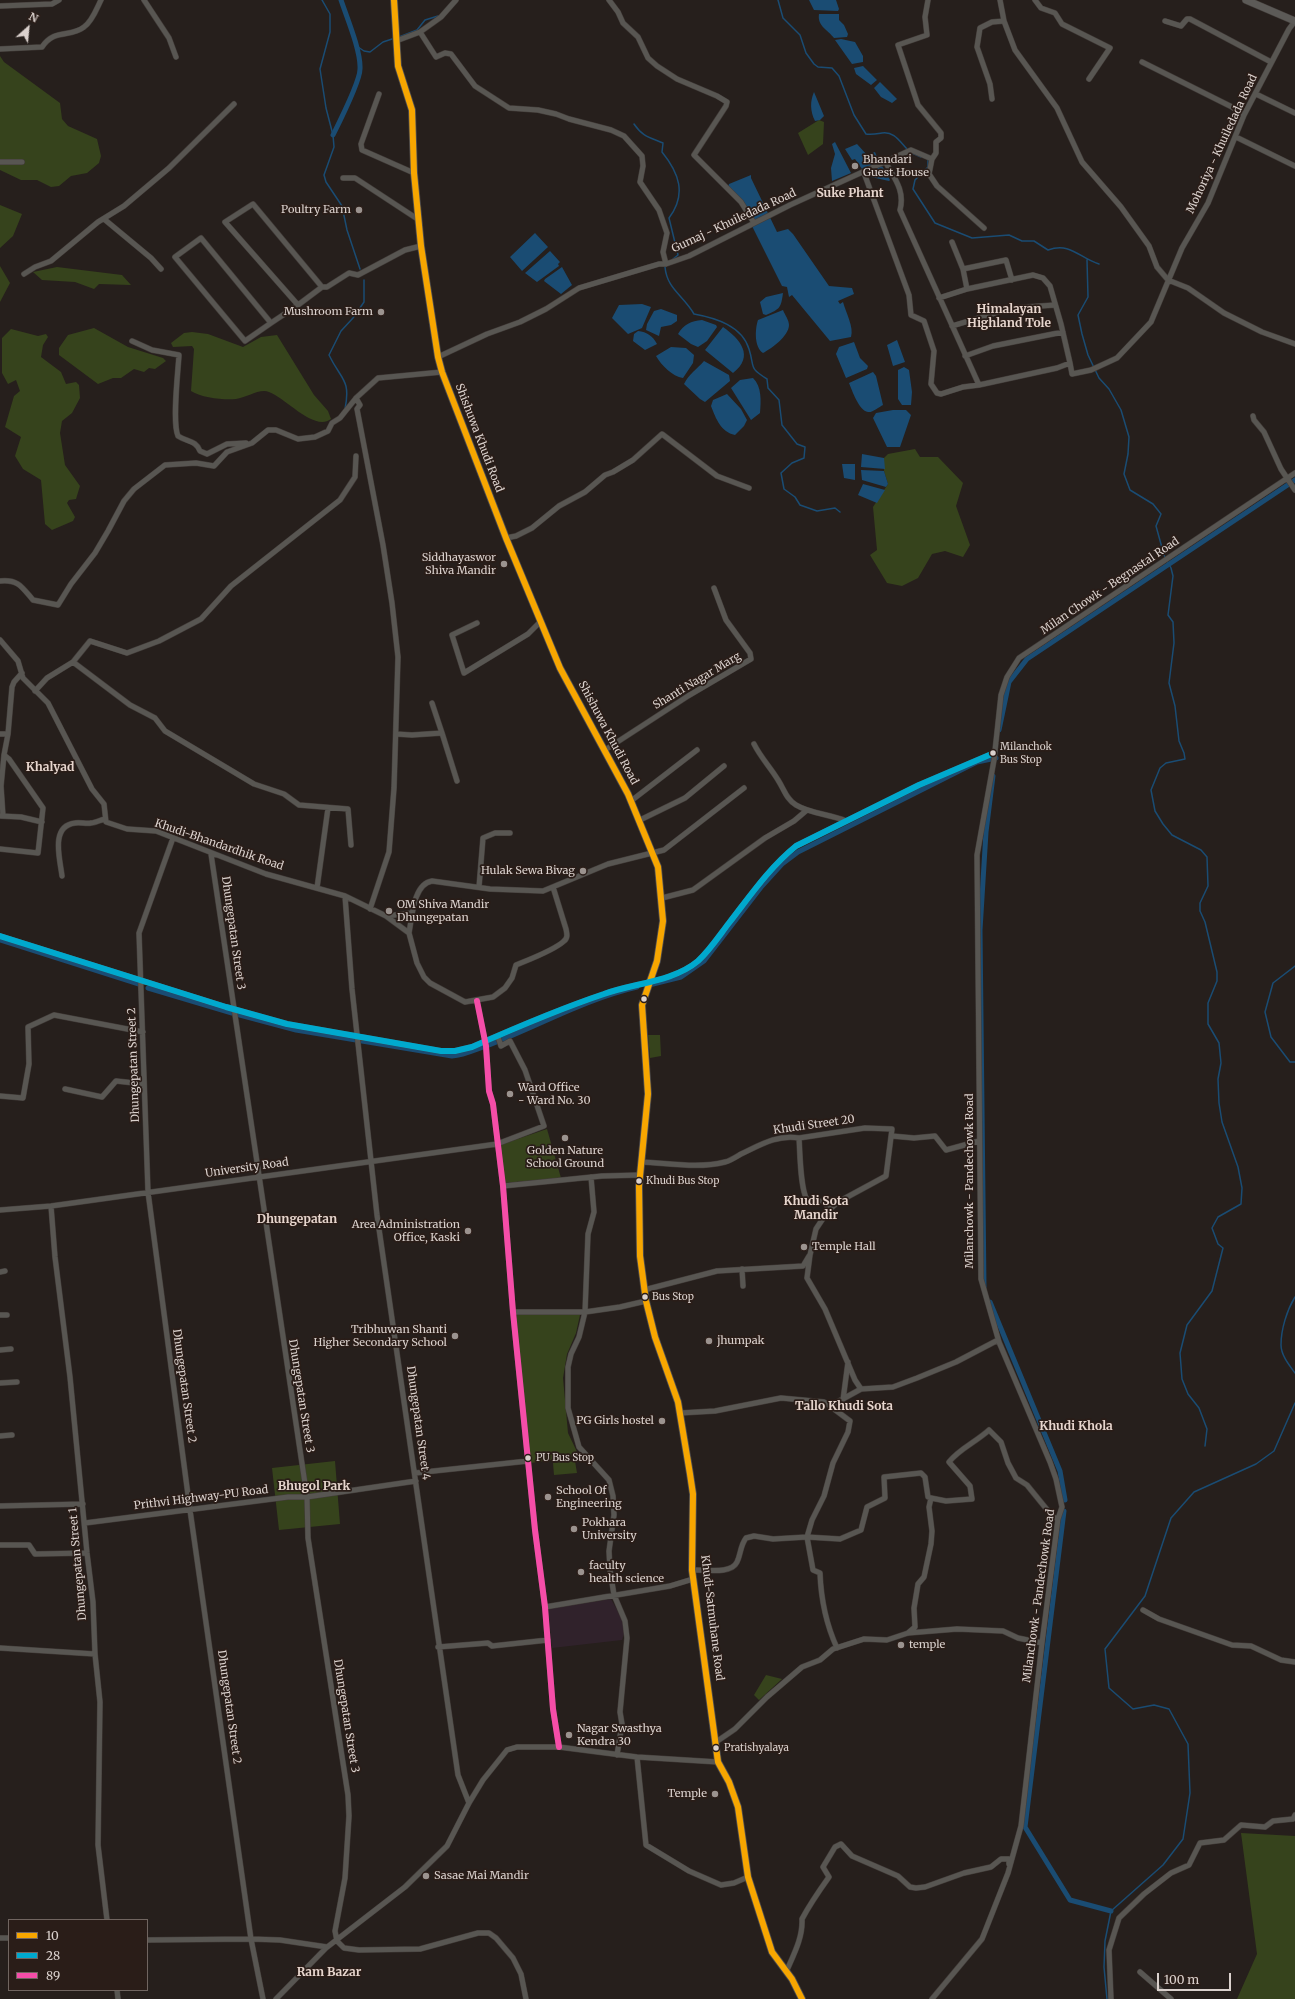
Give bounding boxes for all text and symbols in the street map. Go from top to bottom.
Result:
north arrow [8,8,48,48]
text: N [26,9,40,26]
street label: Mohoriya - Khuiledada Road [1184,72,1260,216]
place label: Bhandari Guest House [863,153,929,179]
marker: Bhandari Guest House [850,161,860,171]
street label: Gumaj - Khuiledada Road [670,186,798,256]
district label: Suke Phant [816,187,884,201]
place label: Poultry Farm [281,203,351,217]
marker: Poultry Farm [354,205,364,215]
district label: Himalayan Highland Tole [967,303,1051,331]
place label: Mushroom Farm [284,305,373,319]
marker: Mushroom Farm [376,307,386,317]
street label: Shishuwa Khudi Road [452,382,506,494]
street label: Milan Chowk - Begnastal Road [1038,535,1182,637]
place label: Siddhayaswor Shiva Mandir [422,551,496,577]
marker: Siddhayaswor Shiva Mandir [499,559,509,569]
street label: Shanti Nagar Marg [651,650,743,712]
street label: Shishuwa Khudi Road [575,679,641,787]
place label: Milanchok Bus Stop [1000,741,1052,764]
marker: Milanchok Bus Stop [988,748,998,758]
district label: Khalyad [26,761,74,775]
street label: Khudi-Bhandardhik Road [153,817,285,873]
place label: Hulak Sewa Bivag [481,864,575,878]
marker: Hulak Sewa Bivag [578,866,588,876]
street label: Dhungepatan Street 3 [218,875,248,991]
place label: OM Shiva Mandir Dhungepatan [397,898,489,924]
marker: OM Shiva Mandir Dhungepatan [384,906,394,916]
unlabelled marker [639,994,649,1004]
street label: Dhungepatan Street 2 [125,1007,143,1123]
place label: Ward Office - Ward No. 30 [518,1081,591,1107]
marker: Ward Office - Ward No. 30 [505,1089,515,1099]
street label: Milanchowk - Pandechowk Road [963,1093,977,1269]
street label: Khudi Street 20 [772,1113,856,1137]
marker: Golden Nature School Ground [560,1133,570,1143]
place label: Golden Nature School Ground [526,1144,604,1170]
street label: University Road [204,1156,290,1180]
place label: Khudi Bus Stop [646,1175,719,1187]
marker: Khudi Bus Stop [634,1176,644,1186]
district label: Khudi Sota Mandir [784,1195,848,1223]
district label: Dhungepatan [257,1213,337,1227]
place label: Area Administration Office, Kaski [352,1218,460,1244]
marker: Area Administration Office, Kaski [463,1226,473,1236]
place label: Temple Hall [812,1240,876,1254]
marker: Temple Hall [799,1242,809,1252]
place label: Bus Stop [652,1291,694,1303]
marker: Bus Stop [640,1292,650,1302]
place label: Tribhuwan Shanti Higher Secondary School [313,1323,447,1349]
street label: Dhungepatan Street 2 [169,1328,199,1444]
marker: Tribhuwan Shanti Higher Secondary School [450,1331,460,1341]
place label: jhumpak [717,1334,765,1348]
marker: jhumpak [704,1336,714,1346]
street label: Dhungepatan Street 3 [286,1338,316,1454]
street label: Dhungepatan Street 4 [403,1365,433,1481]
district label: Tallo Khudi Sota [795,1400,893,1414]
place label: PG Girls hostel [576,1414,654,1428]
marker: PG Girls hostel [657,1416,667,1426]
district label: Khudi Khola [1039,1420,1113,1434]
place label: PU Bus Stop [536,1452,594,1464]
marker: PU Bus Stop [523,1453,533,1463]
district label: Bhugol Park [278,1480,350,1494]
street label: Prithvi Highway-PU Road [133,1483,269,1513]
place label: School Of Engineering [556,1484,622,1510]
marker: School Of Engineering [543,1492,553,1502]
street label: Dhungepatan Street 1 [66,1507,90,1621]
street label: Milanchowk - Pandechowk Road [1020,1508,1058,1684]
place label: Pokhara University [582,1516,637,1542]
marker: Pokhara University [569,1524,579,1534]
street label: Khudi-Satmuhane Road [698,1554,726,1682]
place label: faculty health science [589,1559,664,1585]
marker: faculty health science [576,1567,586,1577]
place label: temple [909,1638,945,1652]
marker: temple [896,1640,906,1650]
street label: Dhungepatan Street 2 [214,1649,244,1765]
street label: Dhungepatan Street 3 [331,1658,361,1774]
place label: Nagar Swasthya Kendra 30 [577,1722,662,1748]
marker: Nagar Swasthya Kendra 30 [564,1730,574,1740]
place label: Pratishyalaya [724,1742,789,1754]
marker: Pratishyalaya [711,1743,721,1753]
place label: Temple [667,1787,707,1801]
marker: Temple [710,1789,720,1799]
place label: Sasae Mai Mandir [434,1869,529,1883]
marker: Sasae Mai Mandir [421,1871,431,1881]
legend [8,1919,148,1991]
text: 10 [46,1928,59,1943]
text: 28 [46,1948,60,1963]
scale bar [1159,1965,1233,1991]
district label: Ram Bazar [297,1966,361,1980]
text: 89 [46,1968,60,1983]
text: 100 m [1164,1972,1199,1987]

